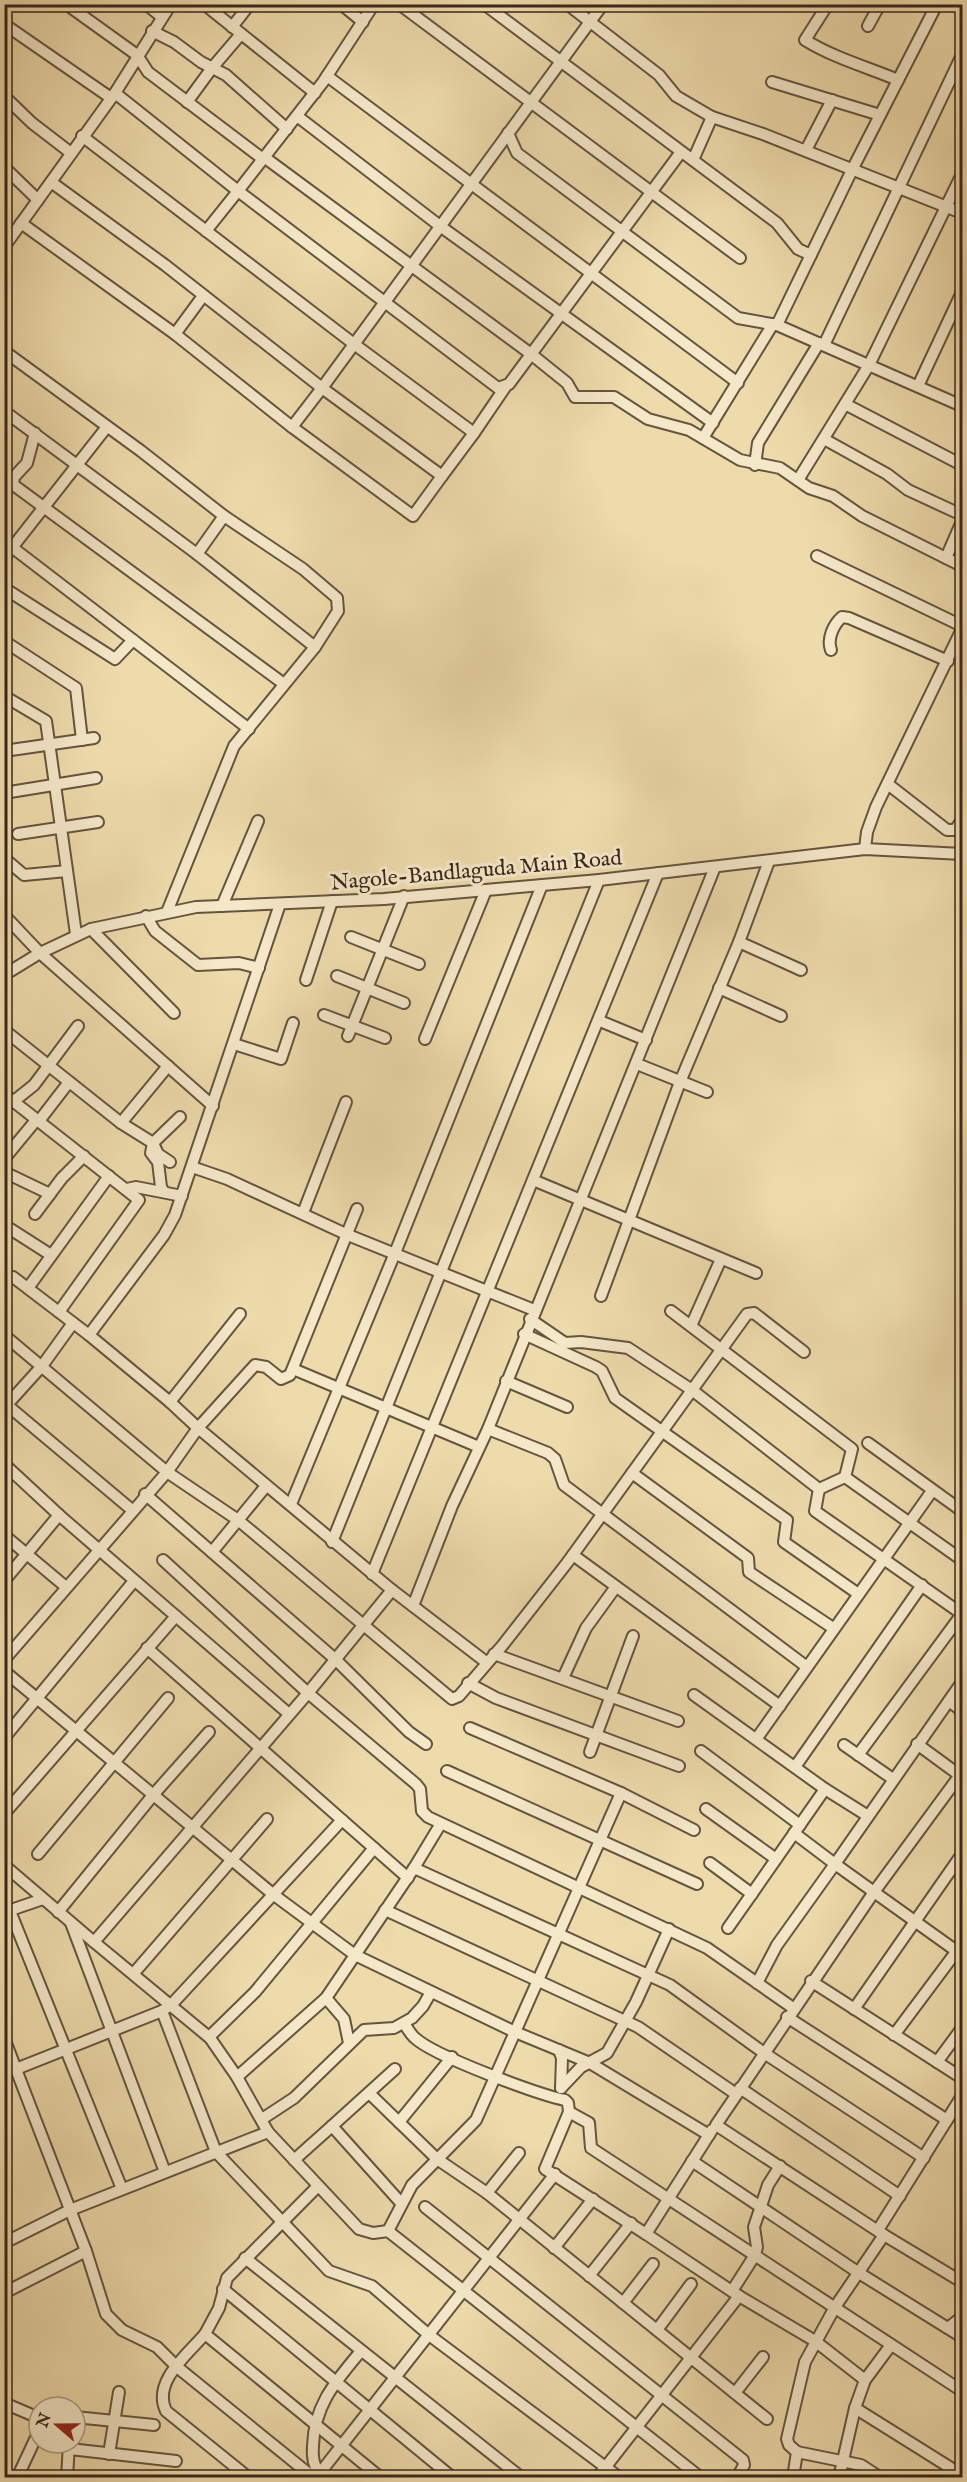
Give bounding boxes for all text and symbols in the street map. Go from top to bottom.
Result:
street label: Nagole-Bandlaguda Main Road [329,844,623,898]
north arrow [27,2395,87,2455]
text: N [33,2410,57,2431]

